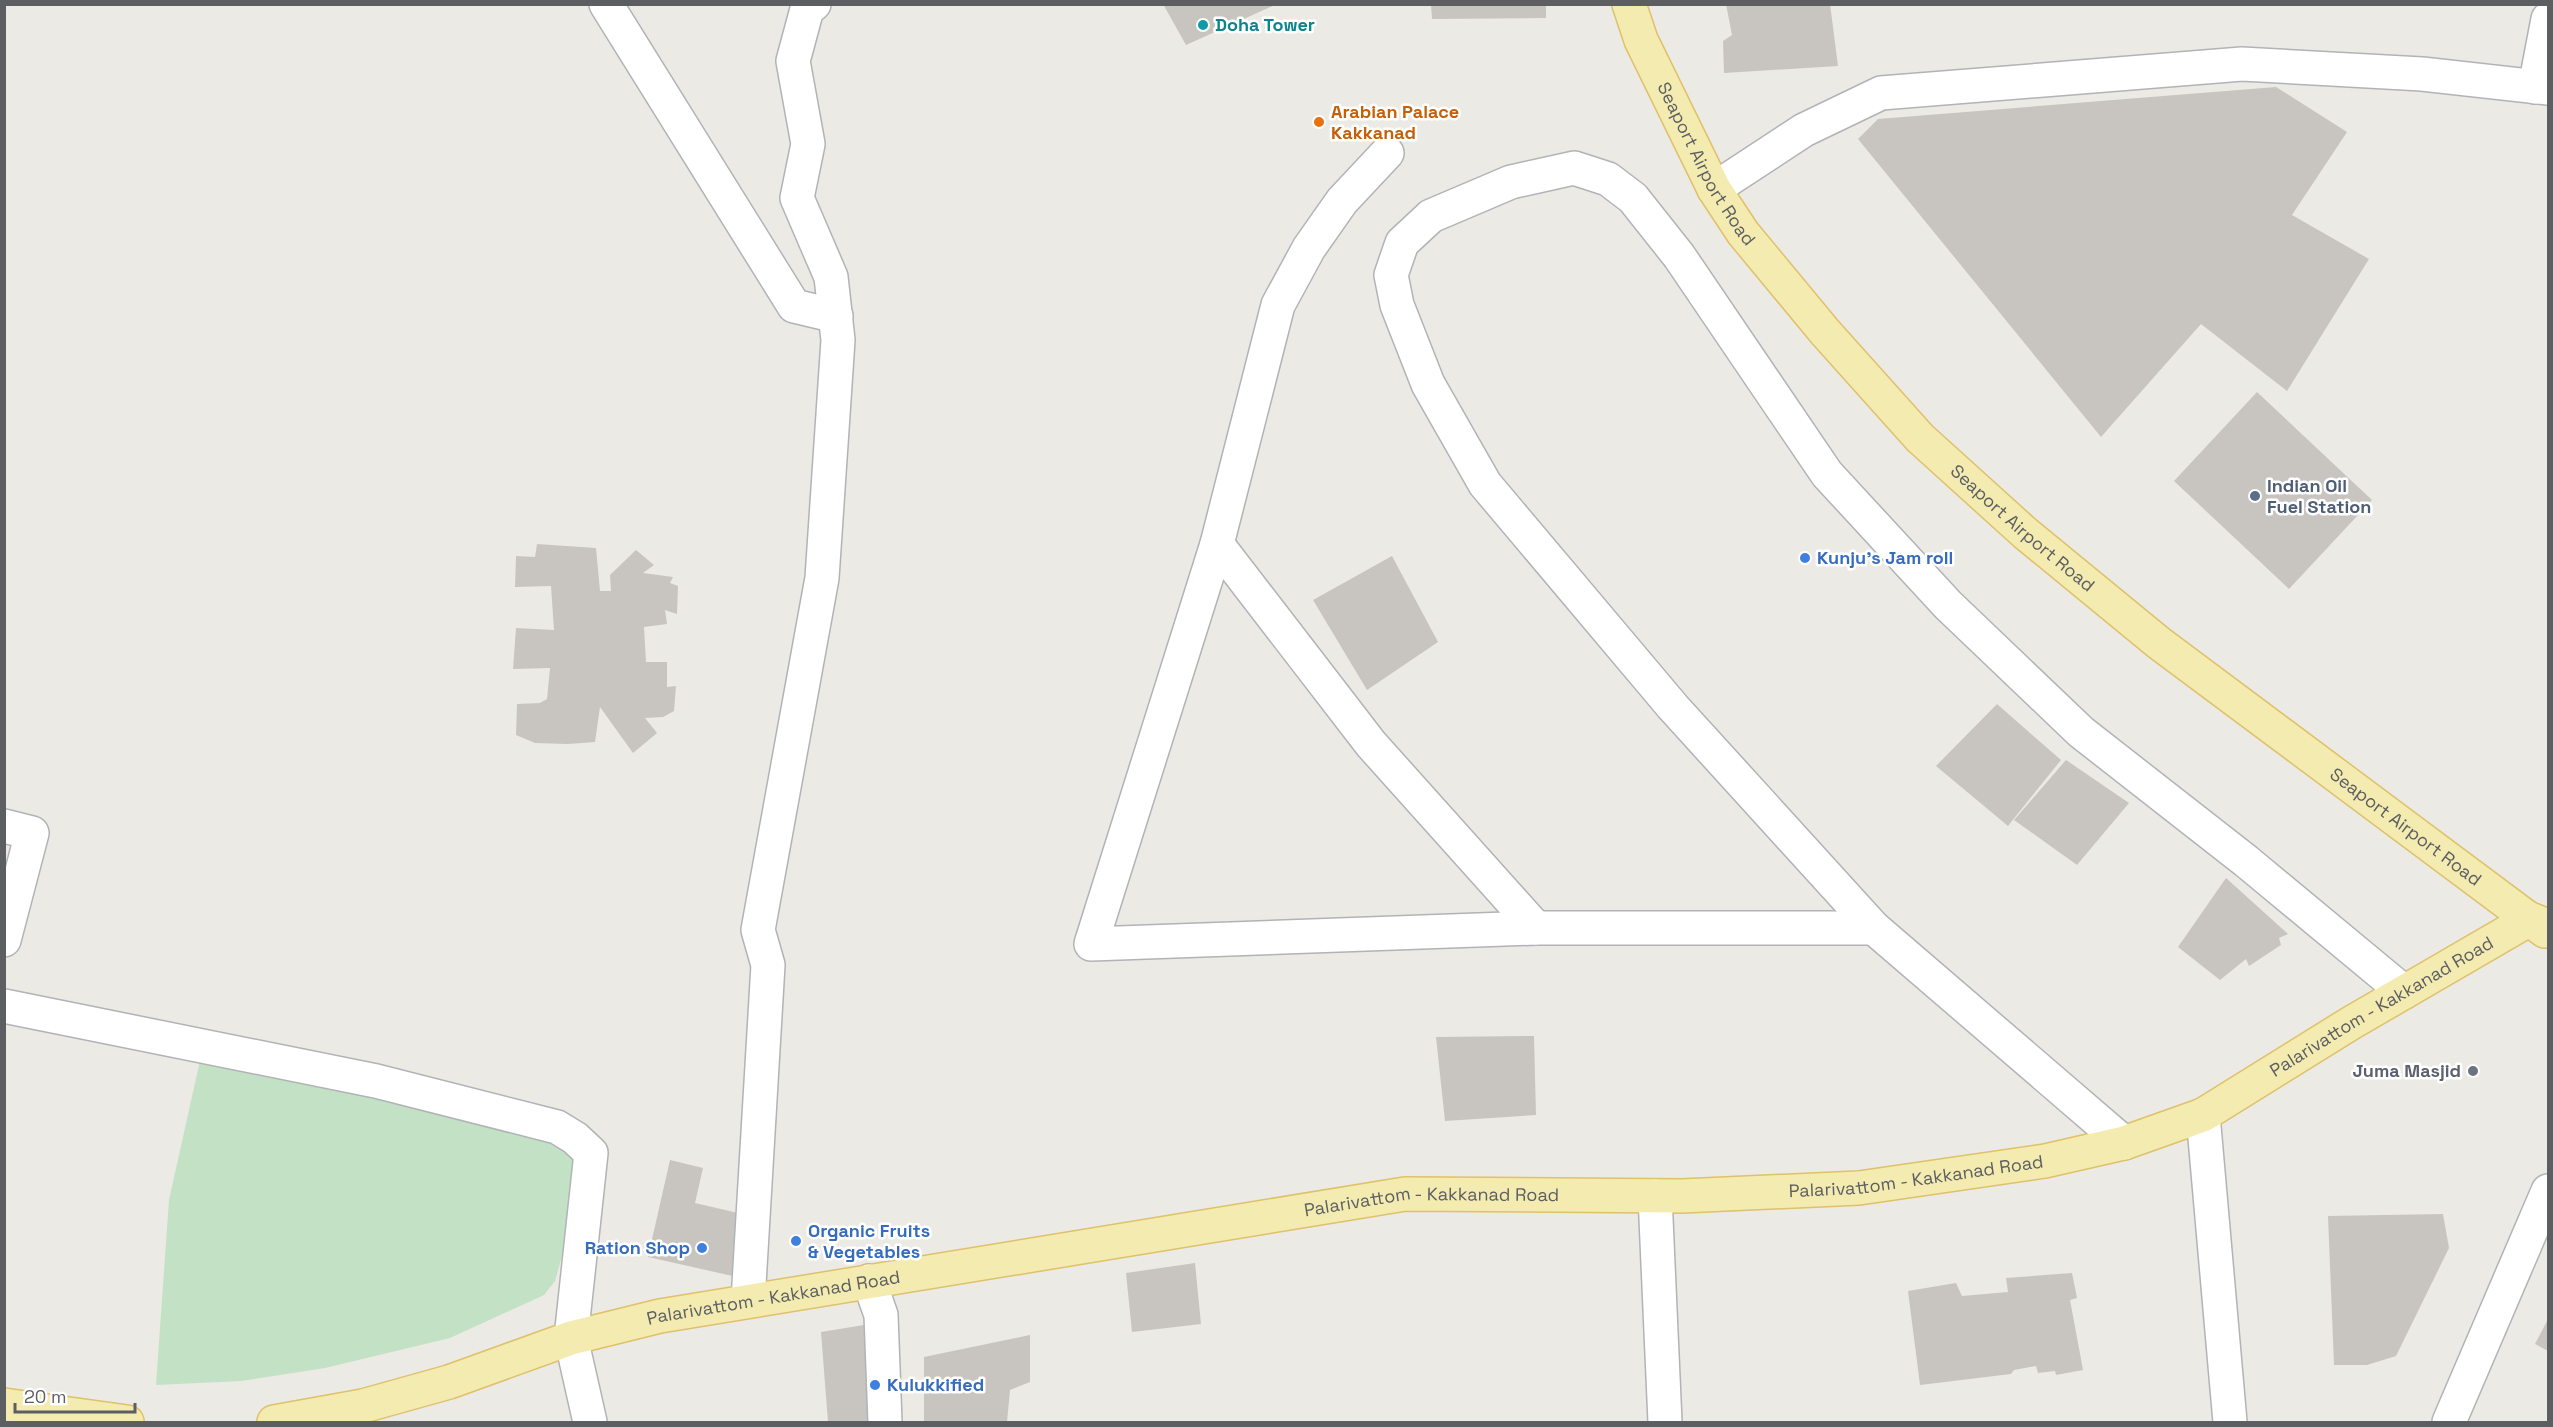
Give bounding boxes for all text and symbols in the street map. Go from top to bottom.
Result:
place label: Doha Tower [1215,13,1315,36]
marker: Doha Tower [1196,18,1210,32]
street label: Seaport Airport Road [1652,78,1761,250]
place label: Arabian Palace Kakkanad [1331,100,1459,144]
marker: Arabian Palace Kakkanad [1312,115,1326,129]
street label: Seaport Airport Road [1946,459,2100,596]
place label: Indian Oil Fuel Station [2267,474,2371,518]
marker: Indian Oil Fuel Station [2248,489,2262,503]
place label: Kunju's Jam roll [1817,546,1953,569]
marker: Kunju's Jam roll [1798,551,1812,565]
street label: Seaport Airport Road [2325,762,2486,891]
street label: Palarivattom - Kakkanad Road [2265,931,2497,1082]
place label: Juma Masjid [2352,1059,2461,1082]
marker: Juma Masjid [2466,1064,2480,1078]
street label: Palarivattom - Kakkanad Road [1788,1149,2045,1202]
street label: Palarivattom - Kakkanad Road [1302,1181,1559,1221]
place label: Organic Fruits & Vegetables [808,1219,930,1263]
marker: Organic Fruits & Vegetables [789,1234,803,1248]
place label: Ration Shop [585,1236,690,1259]
marker: Ration Shop [695,1241,709,1255]
street label: Palarivattom - Kakkanad Road [644,1265,902,1330]
place label: Kulukkified [887,1373,984,1396]
scale bar [15,1376,135,1414]
marker: Kulukkified [868,1378,882,1392]
text: 20 m [24,1385,67,1408]

